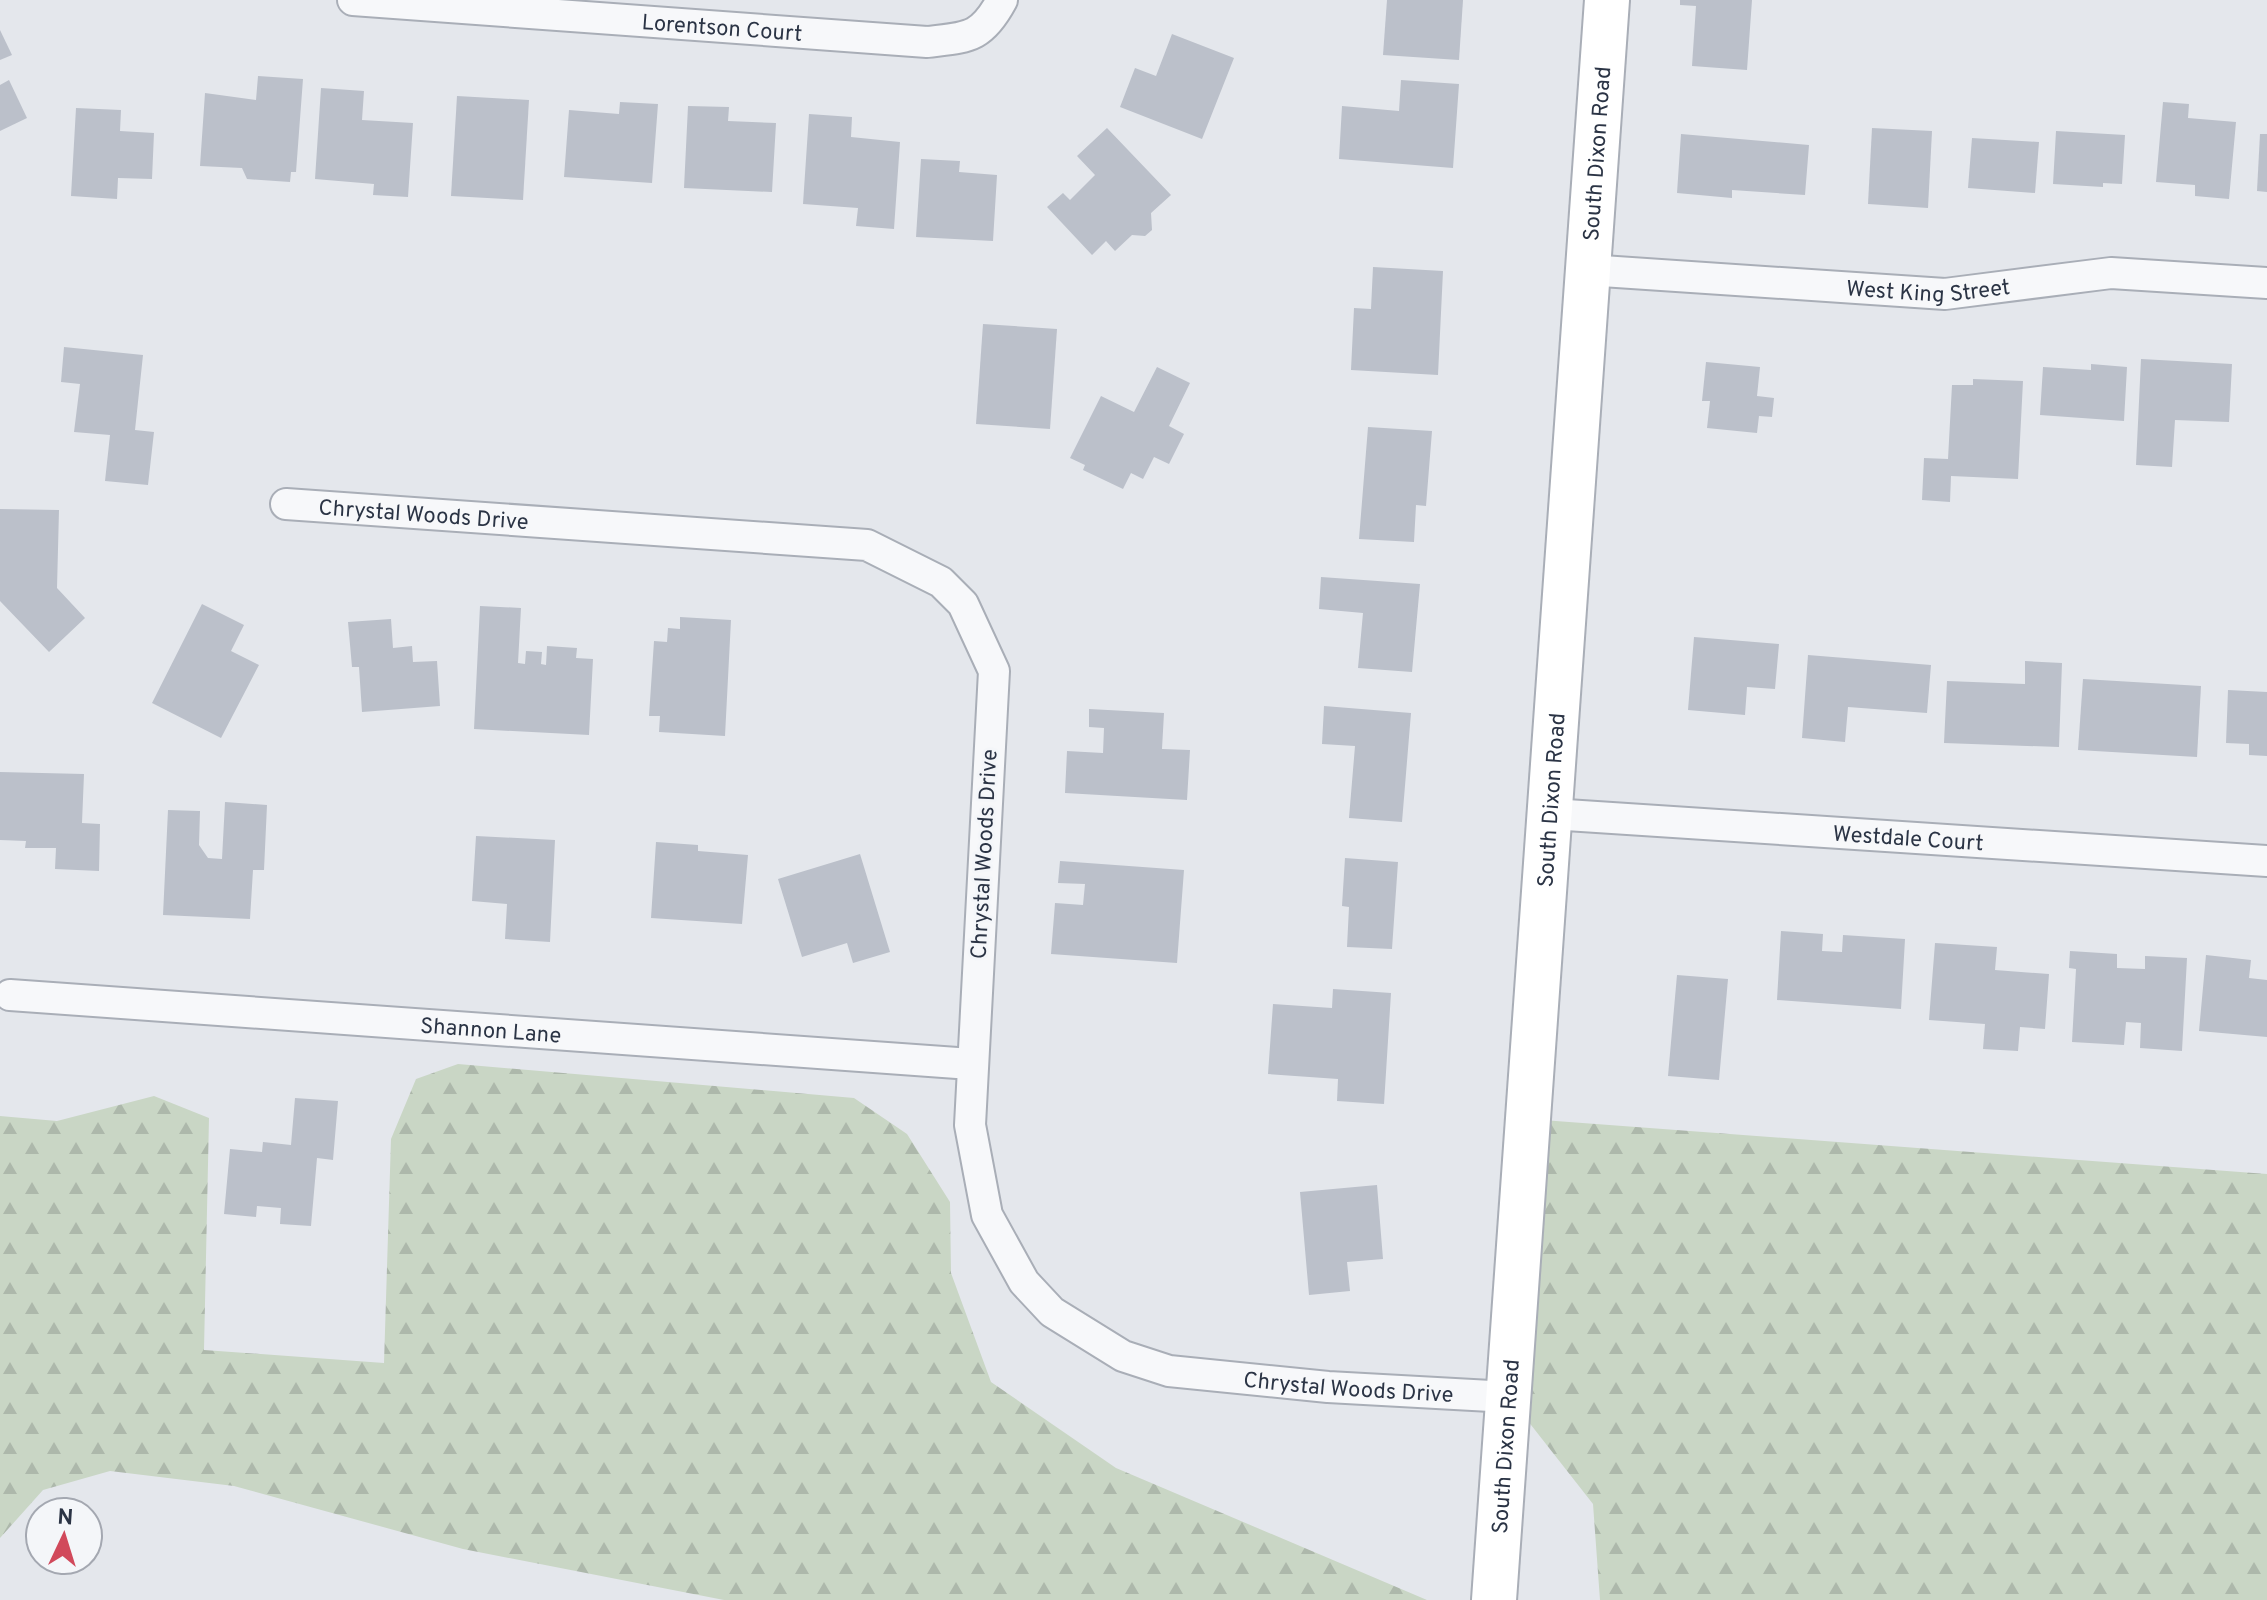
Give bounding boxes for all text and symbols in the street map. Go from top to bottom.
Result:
street label: Lorentson Court [641,10,803,49]
street label: South Dixon Road [1579,66,1618,242]
street label: West King Street [1845,275,2012,310]
street label: Chrystal Woods Drive [318,495,529,537]
street label: South Dixon Road [1533,712,1573,888]
street label: Chrystal Woods Drive [967,748,1004,960]
street label: Westdale Court [1832,822,1984,858]
street label: Shannon Lane [419,1013,562,1051]
street label: South Dixon Road [1488,1358,1527,1535]
street label: Chrystal Woods Drive [1242,1368,1454,1410]
north arrow [24,1496,104,1576]
text: N [56,1505,74,1533]

